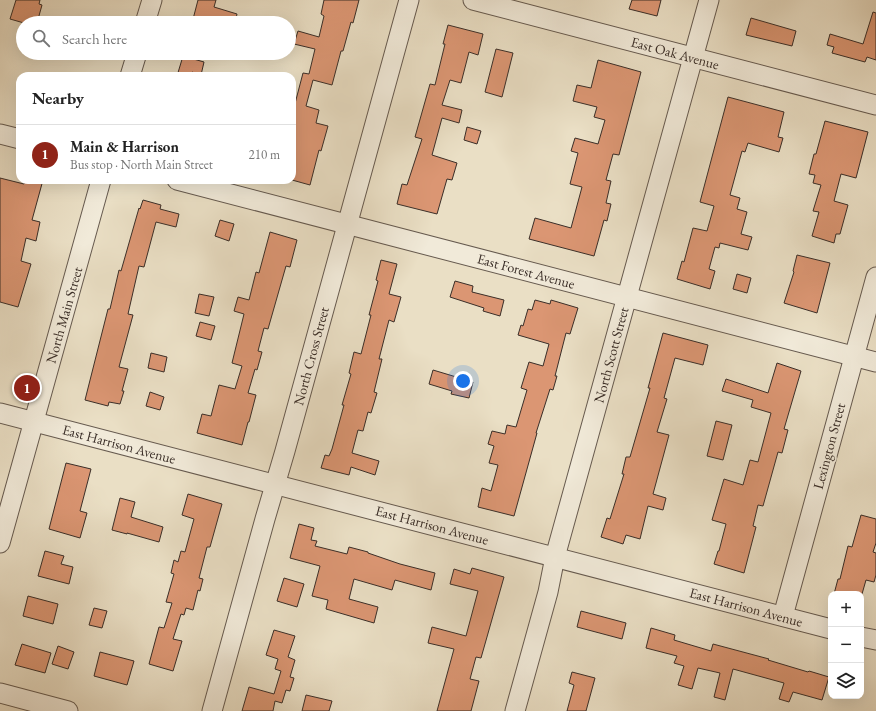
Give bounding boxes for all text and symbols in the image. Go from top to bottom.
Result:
search box [16,16,296,60]
icon: search [30,27,52,49]
text: Search here [62,29,127,48]
street label: East Oak Avenue [629,33,722,74]
text: Nearby [32,87,84,109]
text: Main & Harrison [70,137,179,156]
text: 1 [42,146,48,163]
text: 210 m [249,146,280,163]
text: Bus stop · North Main Street [70,156,213,173]
street label: East Forest Avenue [475,249,577,293]
street label: North Main Street [42,264,87,365]
street label: North Cross Street [289,304,333,407]
street label: North Scott Street [590,305,633,405]
your location [453,371,473,391]
pin: 1 [14,373,40,403]
street label: Lexington Street [809,400,849,491]
street label: East Harrison Avenue [60,420,178,468]
street label: East Harrison Avenue [373,501,491,549]
street label: East Harrison Avenue [687,583,805,631]
map controls [828,591,864,699]
button: + [828,591,864,627]
button: − [828,627,864,663]
button: layers [828,663,864,699]

